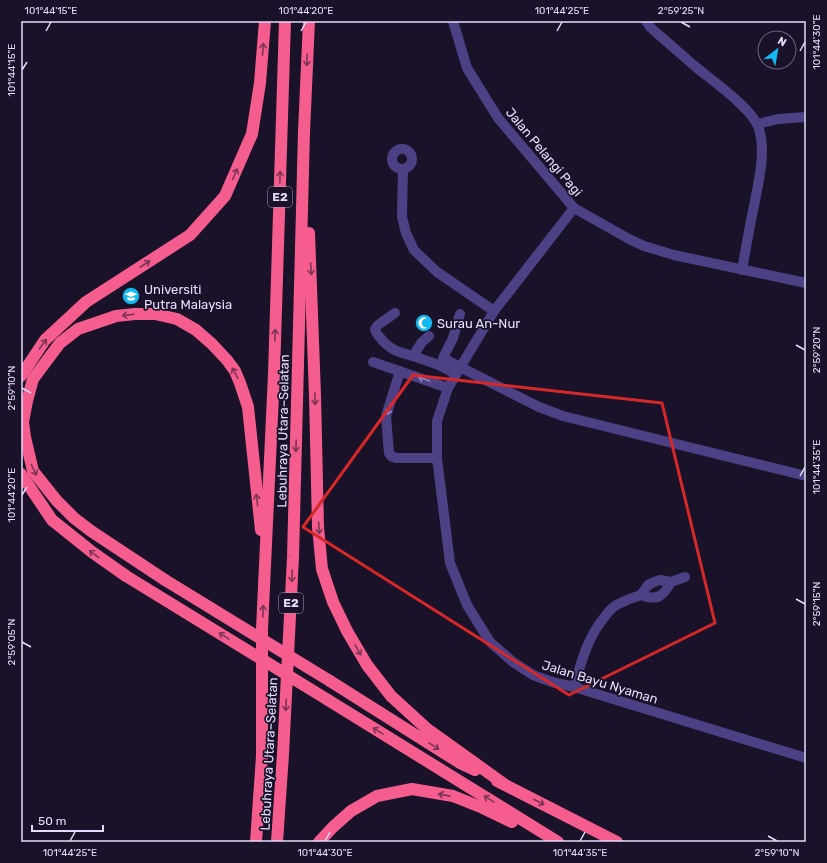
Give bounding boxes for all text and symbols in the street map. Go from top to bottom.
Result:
text: 101°44'15"E [25,5,77,17]
text: 101°44'20"E [279,5,333,17]
text: 101°44'25"E [535,5,589,17]
text: 2°59'25"N [658,5,704,17]
text: 101°44'30"E [811,15,823,69]
north arrow [757,30,797,70]
text: N [775,34,789,50]
one-way arrow [259,43,266,56]
text: 101°44'15"E [6,44,18,96]
one-way arrow [303,53,311,66]
street label: Jalan Pelangi Pagi [502,105,585,200]
one-way arrow [232,169,239,181]
one-way arrow [276,171,284,184]
road number: E2 [268,187,292,207]
one-way arrow [139,260,151,268]
one-way arrow [307,262,314,275]
place label: Universiti Putra Malaysia [144,282,232,312]
school or university icon: Universiti Putra Malaysia [121,286,141,306]
one-way arrow [122,311,135,318]
mosque icon: Surau An-Nur [414,313,434,333]
place label: Surau An-Nur [437,316,520,331]
text: 2°59'20"N [811,327,823,373]
one-way arrow [272,329,279,342]
one-way arrow [39,338,47,349]
street label: Lebuhraya Utara–Selatan [274,354,292,508]
text: 2°59'10"N [6,365,18,411]
one-way arrow [231,367,239,379]
one-way arrow [419,375,431,383]
one-way arrow [312,392,319,405]
one-way arrow [385,402,392,415]
one-way arrow [293,439,300,452]
text: 101°44'35"E [811,440,823,494]
one-way arrow [31,464,38,476]
text: 101°44'20"E [6,468,18,522]
one-way arrow [254,494,261,507]
one-way arrow [315,521,322,534]
one-way arrow [89,550,100,558]
one-way arrow [289,569,296,582]
text: 2°59'15"N [811,582,823,626]
road number: E2 [279,593,303,613]
one-way arrow [259,605,267,618]
text: 2°59'05"N [6,619,18,665]
one-way arrow [218,631,229,640]
one-way arrow [355,644,363,656]
street label: Jalan Bayu Nyaman [540,657,660,707]
street label: Lebuhraya Utara–Selatan [257,677,281,831]
one-way arrow [282,698,289,711]
one-way arrow [373,727,384,735]
one-way arrow [428,743,440,751]
one-way arrow [438,790,451,798]
one-way arrow [483,795,495,803]
one-way arrow [532,798,544,806]
scale bar [32,807,103,833]
text: 50 m [38,814,66,828]
text: 101°44'25"E [43,847,97,859]
text: 101°44'30"E [298,847,352,859]
text: 101°44'35"E [553,847,607,859]
text: 2°59'10"N [754,847,800,859]

